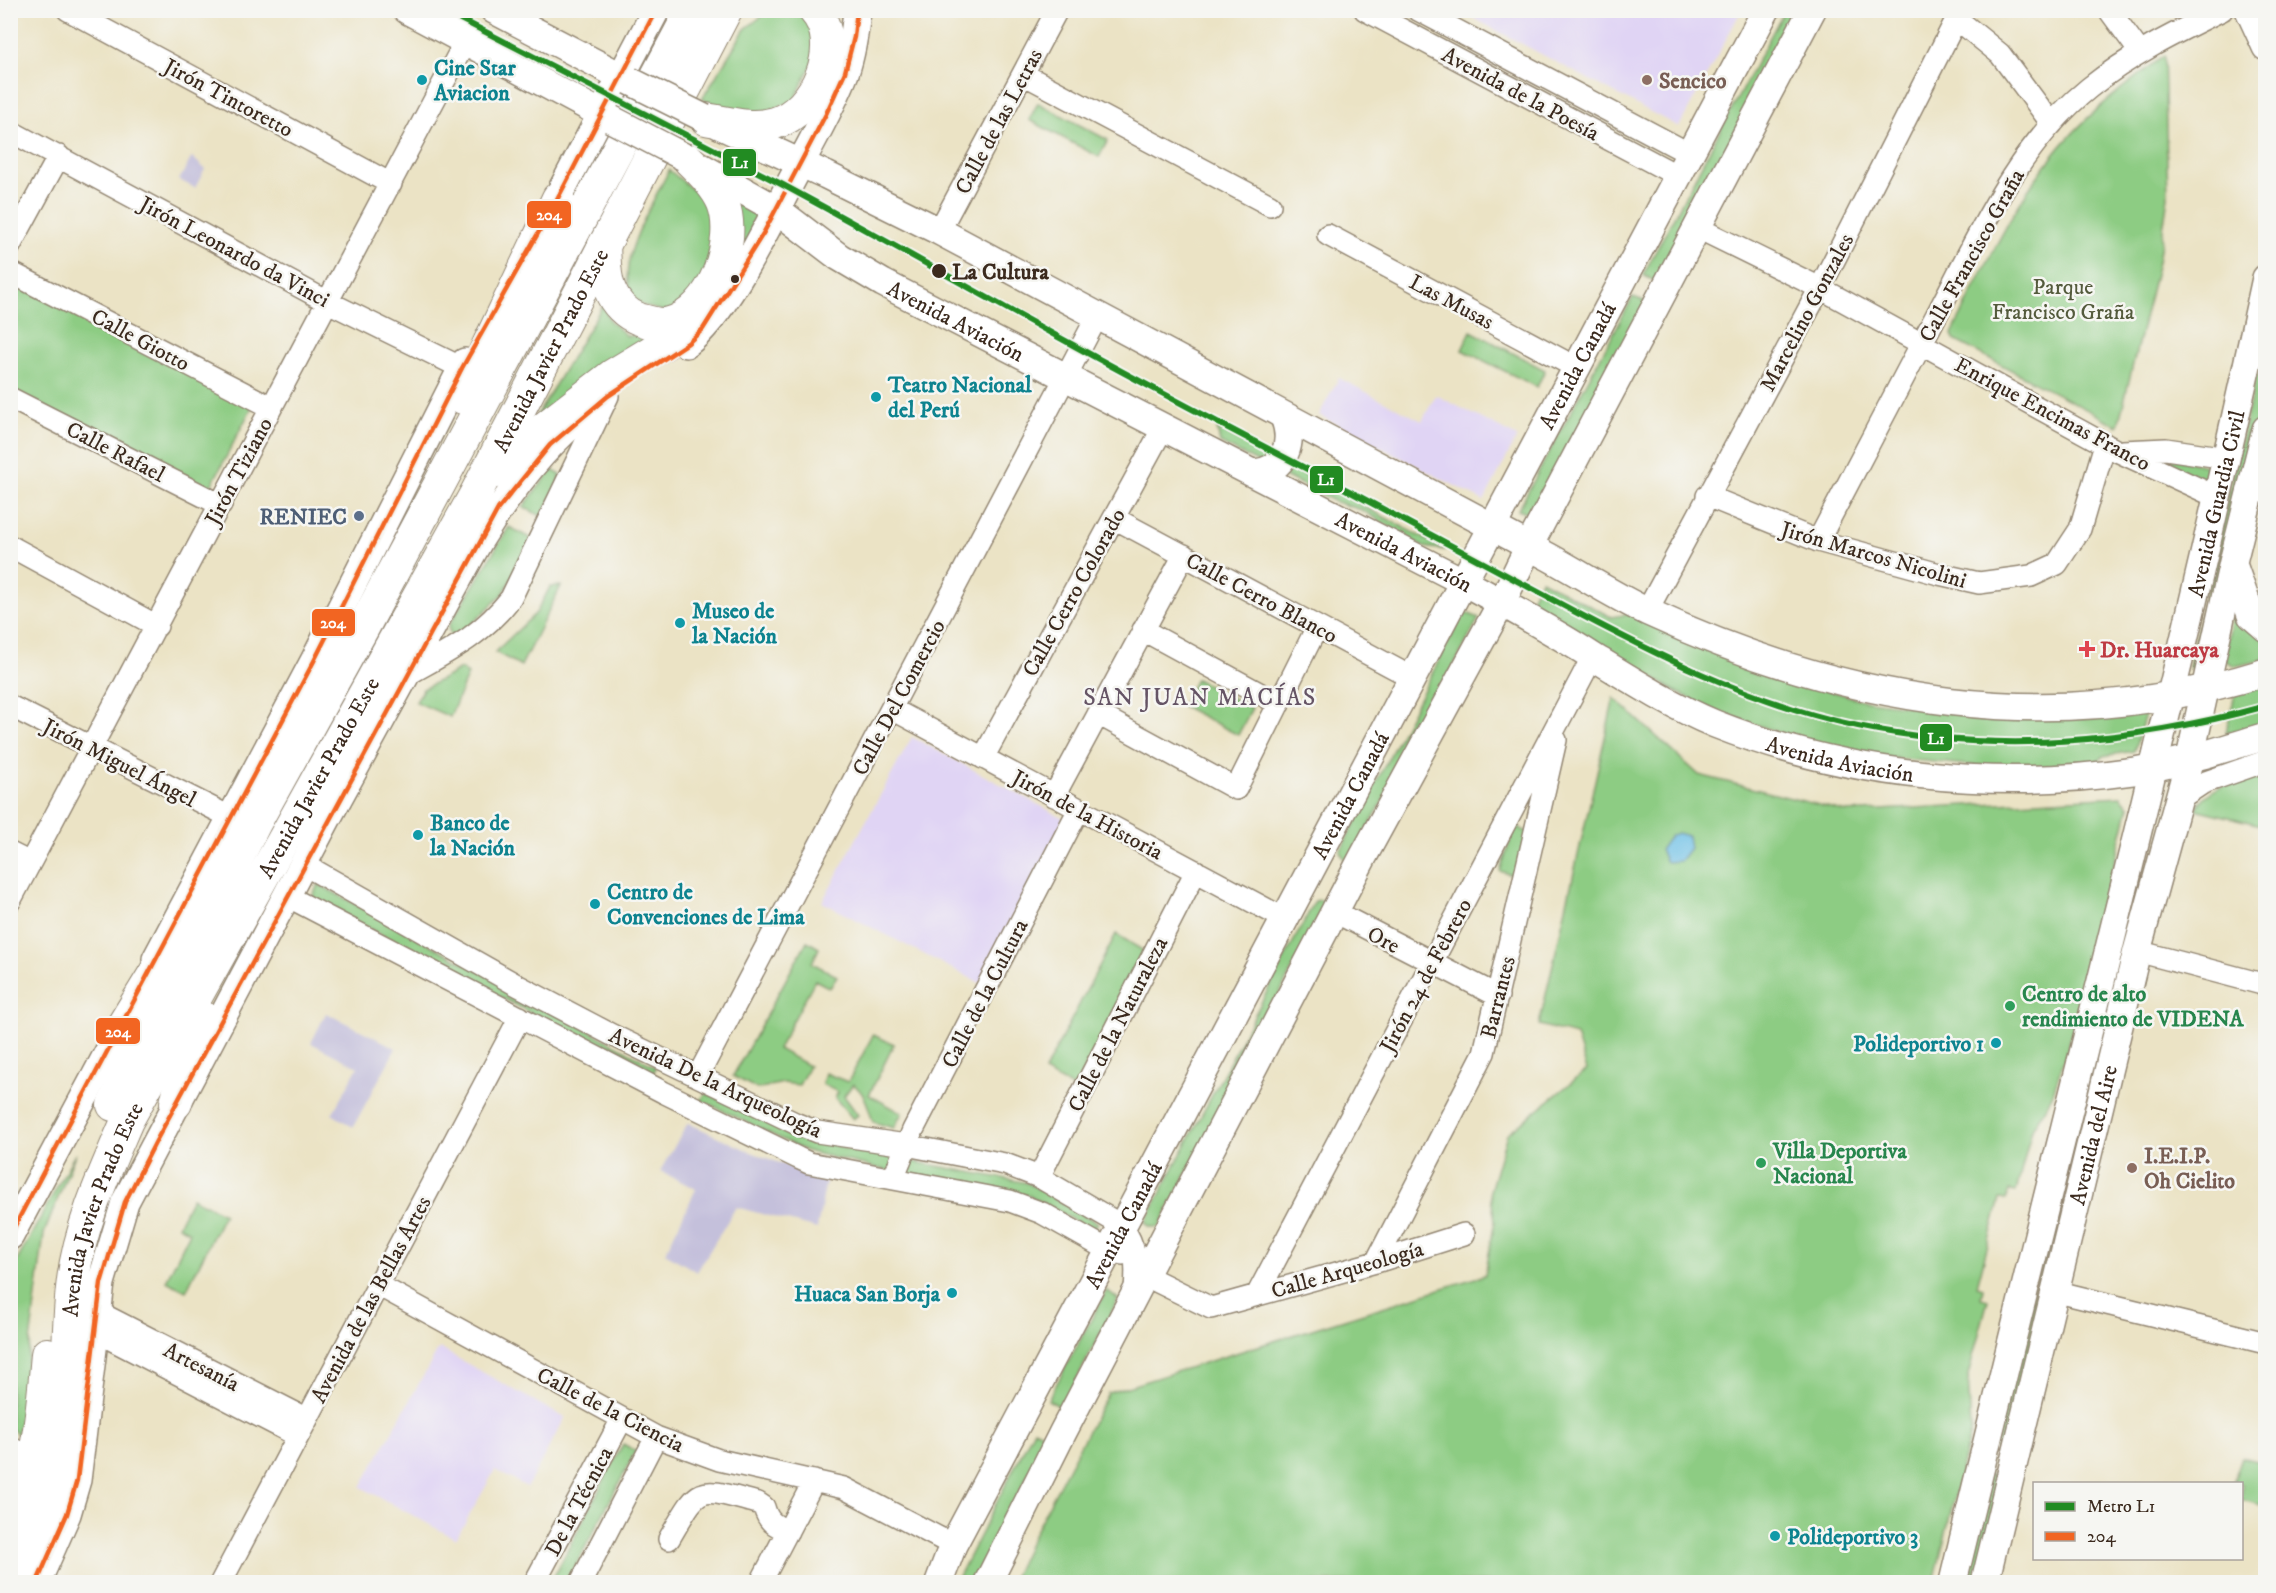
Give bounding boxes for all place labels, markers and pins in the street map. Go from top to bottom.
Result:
place label: Cine Star Aviacion [433,55,516,107]
place label: Sencico [1659,68,1727,95]
marker: Cine Star Aviacion [415,73,429,87]
marker: Sencico [1640,73,1654,87]
place label: La Cultura [952,259,1050,286]
marker: La Cultura [930,262,948,280]
unlabelled marker [729,273,741,285]
place label: Teatro Nacional del Perú [887,372,1032,424]
marker: Teatro Nacional del Perú [869,390,883,404]
place label: RENIEC [259,504,347,531]
marker: RENIEC [352,509,366,523]
place label: Museo de la Nación [691,598,777,650]
marker: Museo de la Nación [673,616,687,630]
place label: Dr. Huarcaya [2100,637,2220,664]
marker: Dr. Huarcaya [2078,640,2096,658]
place label: Banco de la Nación [429,810,515,862]
marker: Banco de la Nación [411,828,425,842]
place label: Centro de Convenciones de Lima [607,879,805,931]
marker: Centro de Convenciones de Lima [588,897,602,911]
place label: Centro de alto rendimiento de VIDENA [2022,981,2245,1033]
marker: Centro de alto rendimiento de VIDENA [2003,999,2017,1013]
place label: Polideportivo 1 [1853,1031,1984,1058]
marker: Polideportivo 1 [1989,1036,2003,1050]
place label: Villa Deportiva Nacional [1772,1138,1907,1190]
place label: I.E.I.P. Oh Cielito [2144,1143,2235,1195]
marker: Villa Deportiva Nacional [1754,1156,1768,1170]
marker: I.E.I.P. Oh Cielito [2125,1161,2139,1175]
place label: Huaca San Borja [794,1281,941,1309]
marker: Huaca San Borja [945,1286,959,1300]
place label: Polideportivo 3 [1787,1524,1918,1551]
marker: Polideportivo 3 [1768,1529,1782,1543]

